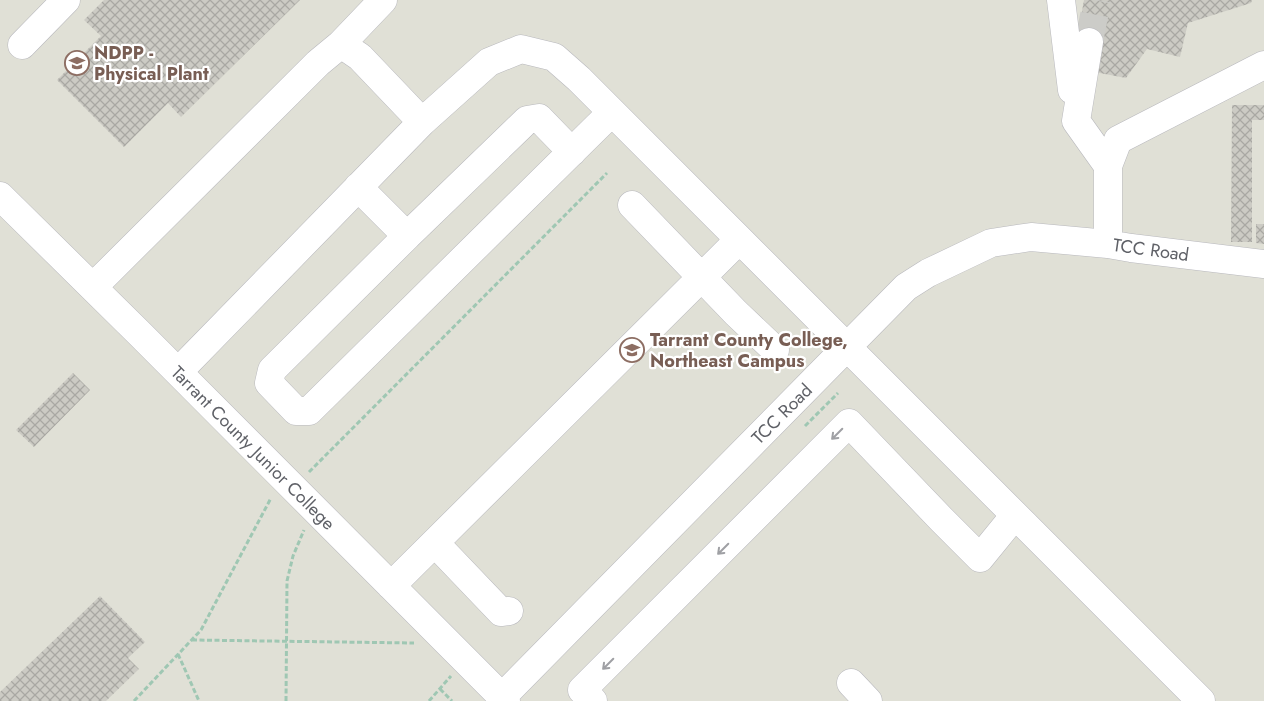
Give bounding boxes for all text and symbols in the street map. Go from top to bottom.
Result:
place label: NDPP - Physical Plant [94,40,209,87]
school or university icon: NDPP - Physical Plant [64,50,90,76]
street label: TCC Road [1111,232,1191,268]
place label: Tarrant County College, Northeast Campus [650,327,848,374]
school or university icon: Tarrant County College, Northeast Campus [619,337,645,363]
street label: Tarrant County Junior College [165,360,341,536]
street label: TCC Road [746,378,818,450]
one-way arrow [831,428,844,440]
one-way arrow [716,543,729,555]
one-way arrow [601,658,614,670]

